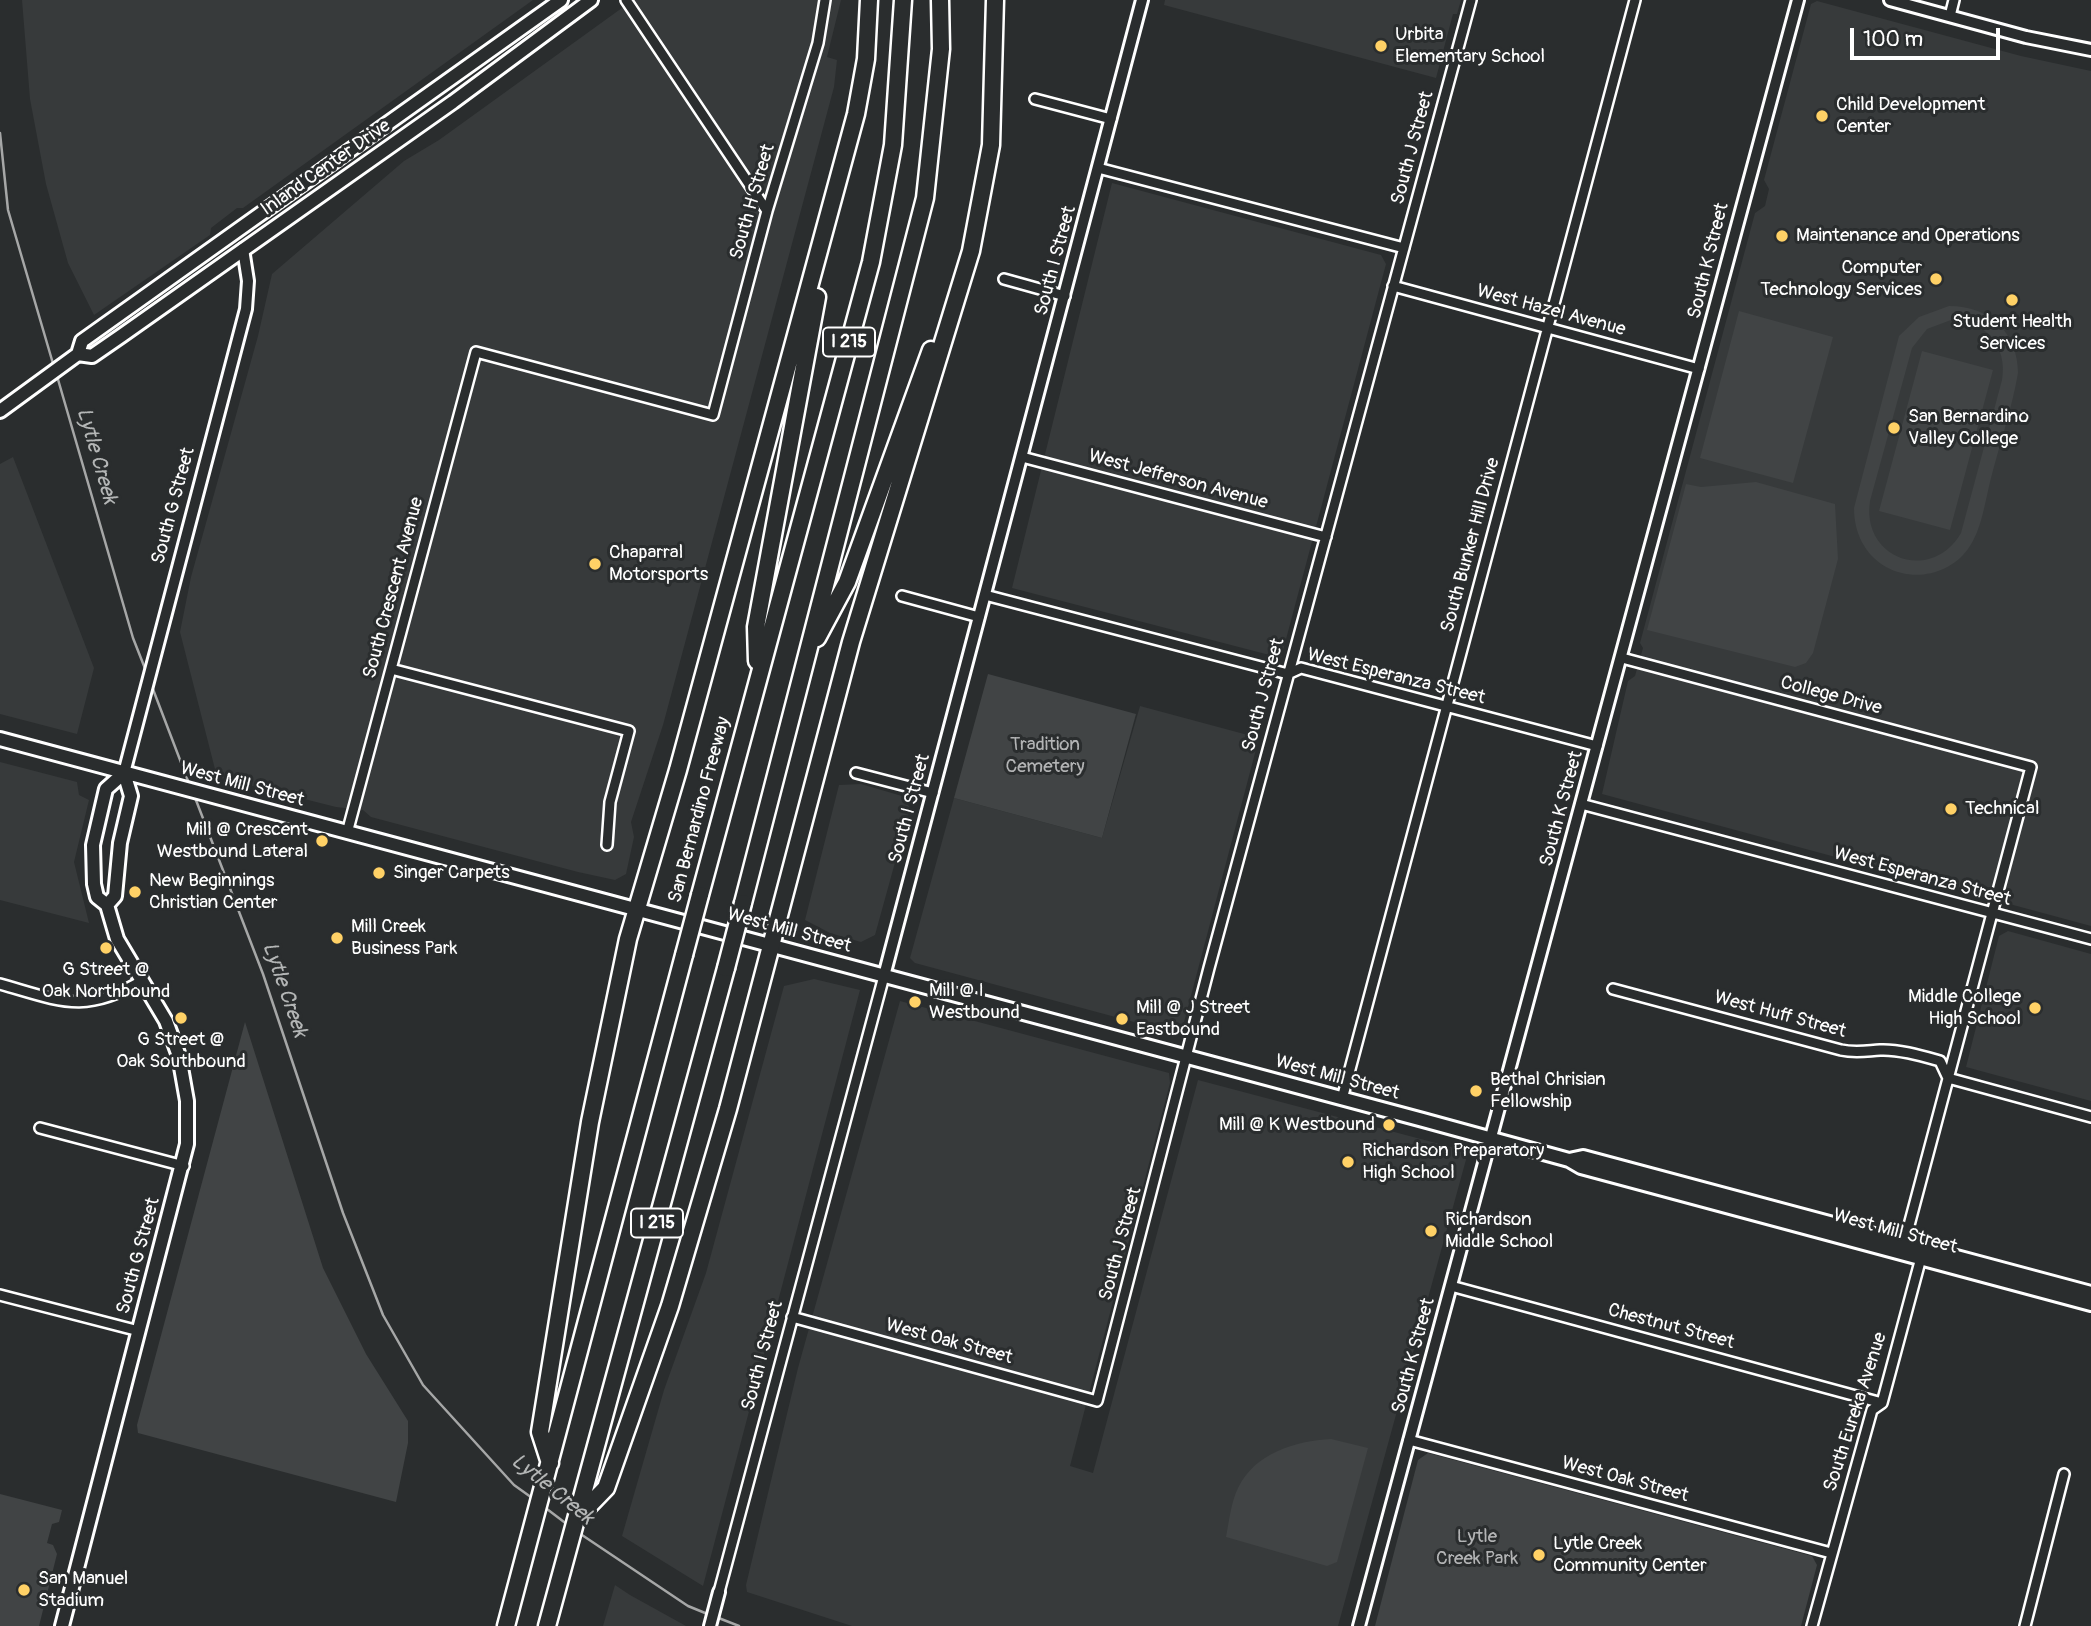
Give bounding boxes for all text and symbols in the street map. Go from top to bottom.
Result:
scale bar [1853,14,2004,58]
place label: Urbita Elementary School [1395,24,1545,68]
text: 100 m [1863,26,1923,53]
marker: Urbita Elementary School [1373,38,1389,54]
street label: South J Street [1387,89,1439,207]
place label: Child Development Center [1836,94,1985,138]
marker: Child Development Center [1814,108,1830,124]
street label: Inland Center Drive [257,115,395,221]
street label: South H Street [726,142,780,262]
street label: South K Street [1684,201,1734,321]
street label: South I Street [1030,204,1082,318]
place label: Maintenance and Operations [1796,225,2020,247]
marker: Maintenance and Operations [1774,228,1790,244]
place label: Computer Technology Services [1760,257,1922,301]
marker: Computer Technology Services [1928,271,1944,287]
street label: West Hazel Avenue [1474,280,1628,342]
marker: Student Health Services [2004,292,2020,308]
place label: Student Health Services [1952,311,2072,355]
road number: I 215 [823,328,875,356]
water label: Lytle Creek [70,405,122,507]
place label: San Bernardino Valley College [1908,406,2029,450]
marker: San Bernardino Valley College [1886,420,1902,436]
street label: South G Street [147,445,201,567]
street label: West Jefferson Avenue [1086,445,1270,515]
street label: South Bunker Hill Drive [1437,455,1505,635]
street label: South Crescent Avenue [359,495,429,681]
place label: Chaparral Motorsports [609,542,708,586]
marker: Chaparral Motorsports [587,556,603,572]
street label: South J Street [1238,636,1290,754]
street label: West Esperanza Street [1305,644,1487,710]
street label: College Drive [1778,672,1884,720]
street label: San Bernardino Freeway [664,715,736,905]
park label: Tradition Cemetery [1005,734,1085,778]
street label: South K Street [1536,749,1588,869]
street label: South I Street [884,752,936,866]
street label: West Mill Street [177,757,307,813]
place label: Technical [1965,798,2039,820]
marker: Technical [1943,801,1959,817]
place label: Mill @ Crescent Westbound Lateral [157,819,308,863]
marker: Mill @ Crescent Westbound Lateral [314,833,330,849]
street label: West Esperanza Street [1831,842,2013,912]
place label: Singer Carpets [393,862,510,884]
marker: Singer Carpets [371,865,387,881]
place label: New Beginnings Christian Center [149,870,278,914]
marker: New Beginnings Christian Center [127,884,143,900]
street label: West Mill Street [724,903,854,959]
place label: Mill Creek Business Park [351,916,457,960]
marker: Mill Creek Business Park [329,930,345,946]
water label: Lytle Creek [256,939,312,1041]
marker: G Street @ Oak Northbound [98,940,114,956]
place label: G Street @ Oak Northbound [42,959,170,1003]
place label: Mill @ I Westbound [929,980,1020,1024]
street label: West Huff Street [1712,986,1848,1044]
place label: Middle College High School [1908,986,2021,1030]
marker: Mill @ I Westbound [907,994,923,1010]
place label: Mill @ J Street Eastbound [1136,997,1250,1041]
marker: Middle College High School [2027,1000,2043,1016]
marker: G Street @ Oak Southbound [173,1010,189,1026]
marker: Mill @ J Street Eastbound [1114,1011,1130,1027]
place label: G Street @ Oak Southbound [116,1029,246,1073]
street label: West Mill Street [1272,1050,1402,1106]
place label: Bethal Chrisian Fellowship [1490,1069,1606,1113]
marker: Bethal Chrisian Fellowship [1468,1083,1484,1099]
place label: Mill @ K Westbound [1219,1114,1375,1136]
marker: Mill @ K Westbound [1381,1117,1397,1133]
place label: Richardson Preparatory High School [1362,1140,1544,1184]
marker: Richardson Preparatory High School [1340,1154,1356,1170]
street label: South J Street [1095,1185,1147,1303]
street label: South G Street [112,1195,166,1317]
street label: West Mill Street [1830,1204,1960,1260]
road number: I 215 [631,1208,683,1238]
place label: Richardson Middle School [1445,1209,1553,1253]
marker: Richardson Middle School [1423,1223,1439,1239]
street label: South K Street [1388,1296,1440,1416]
street label: South I Street [737,1299,789,1413]
street label: Chestnut Street [1605,1299,1737,1355]
street label: West Oak Street [883,1314,1015,1370]
street label: South Eureka Avenue [1820,1330,1892,1494]
water label: Lytle Creek [506,1449,598,1531]
street label: West Oak Street [1559,1452,1691,1508]
park label: Lytle Creek Park [1436,1526,1518,1570]
place label: Lytle Creek Community Center [1553,1533,1707,1577]
marker: Lytle Creek Community Center [1531,1547,1547,1563]
place label: San Manuel Stadium [38,1568,128,1612]
marker: San Manuel Stadium [16,1582,32,1598]

